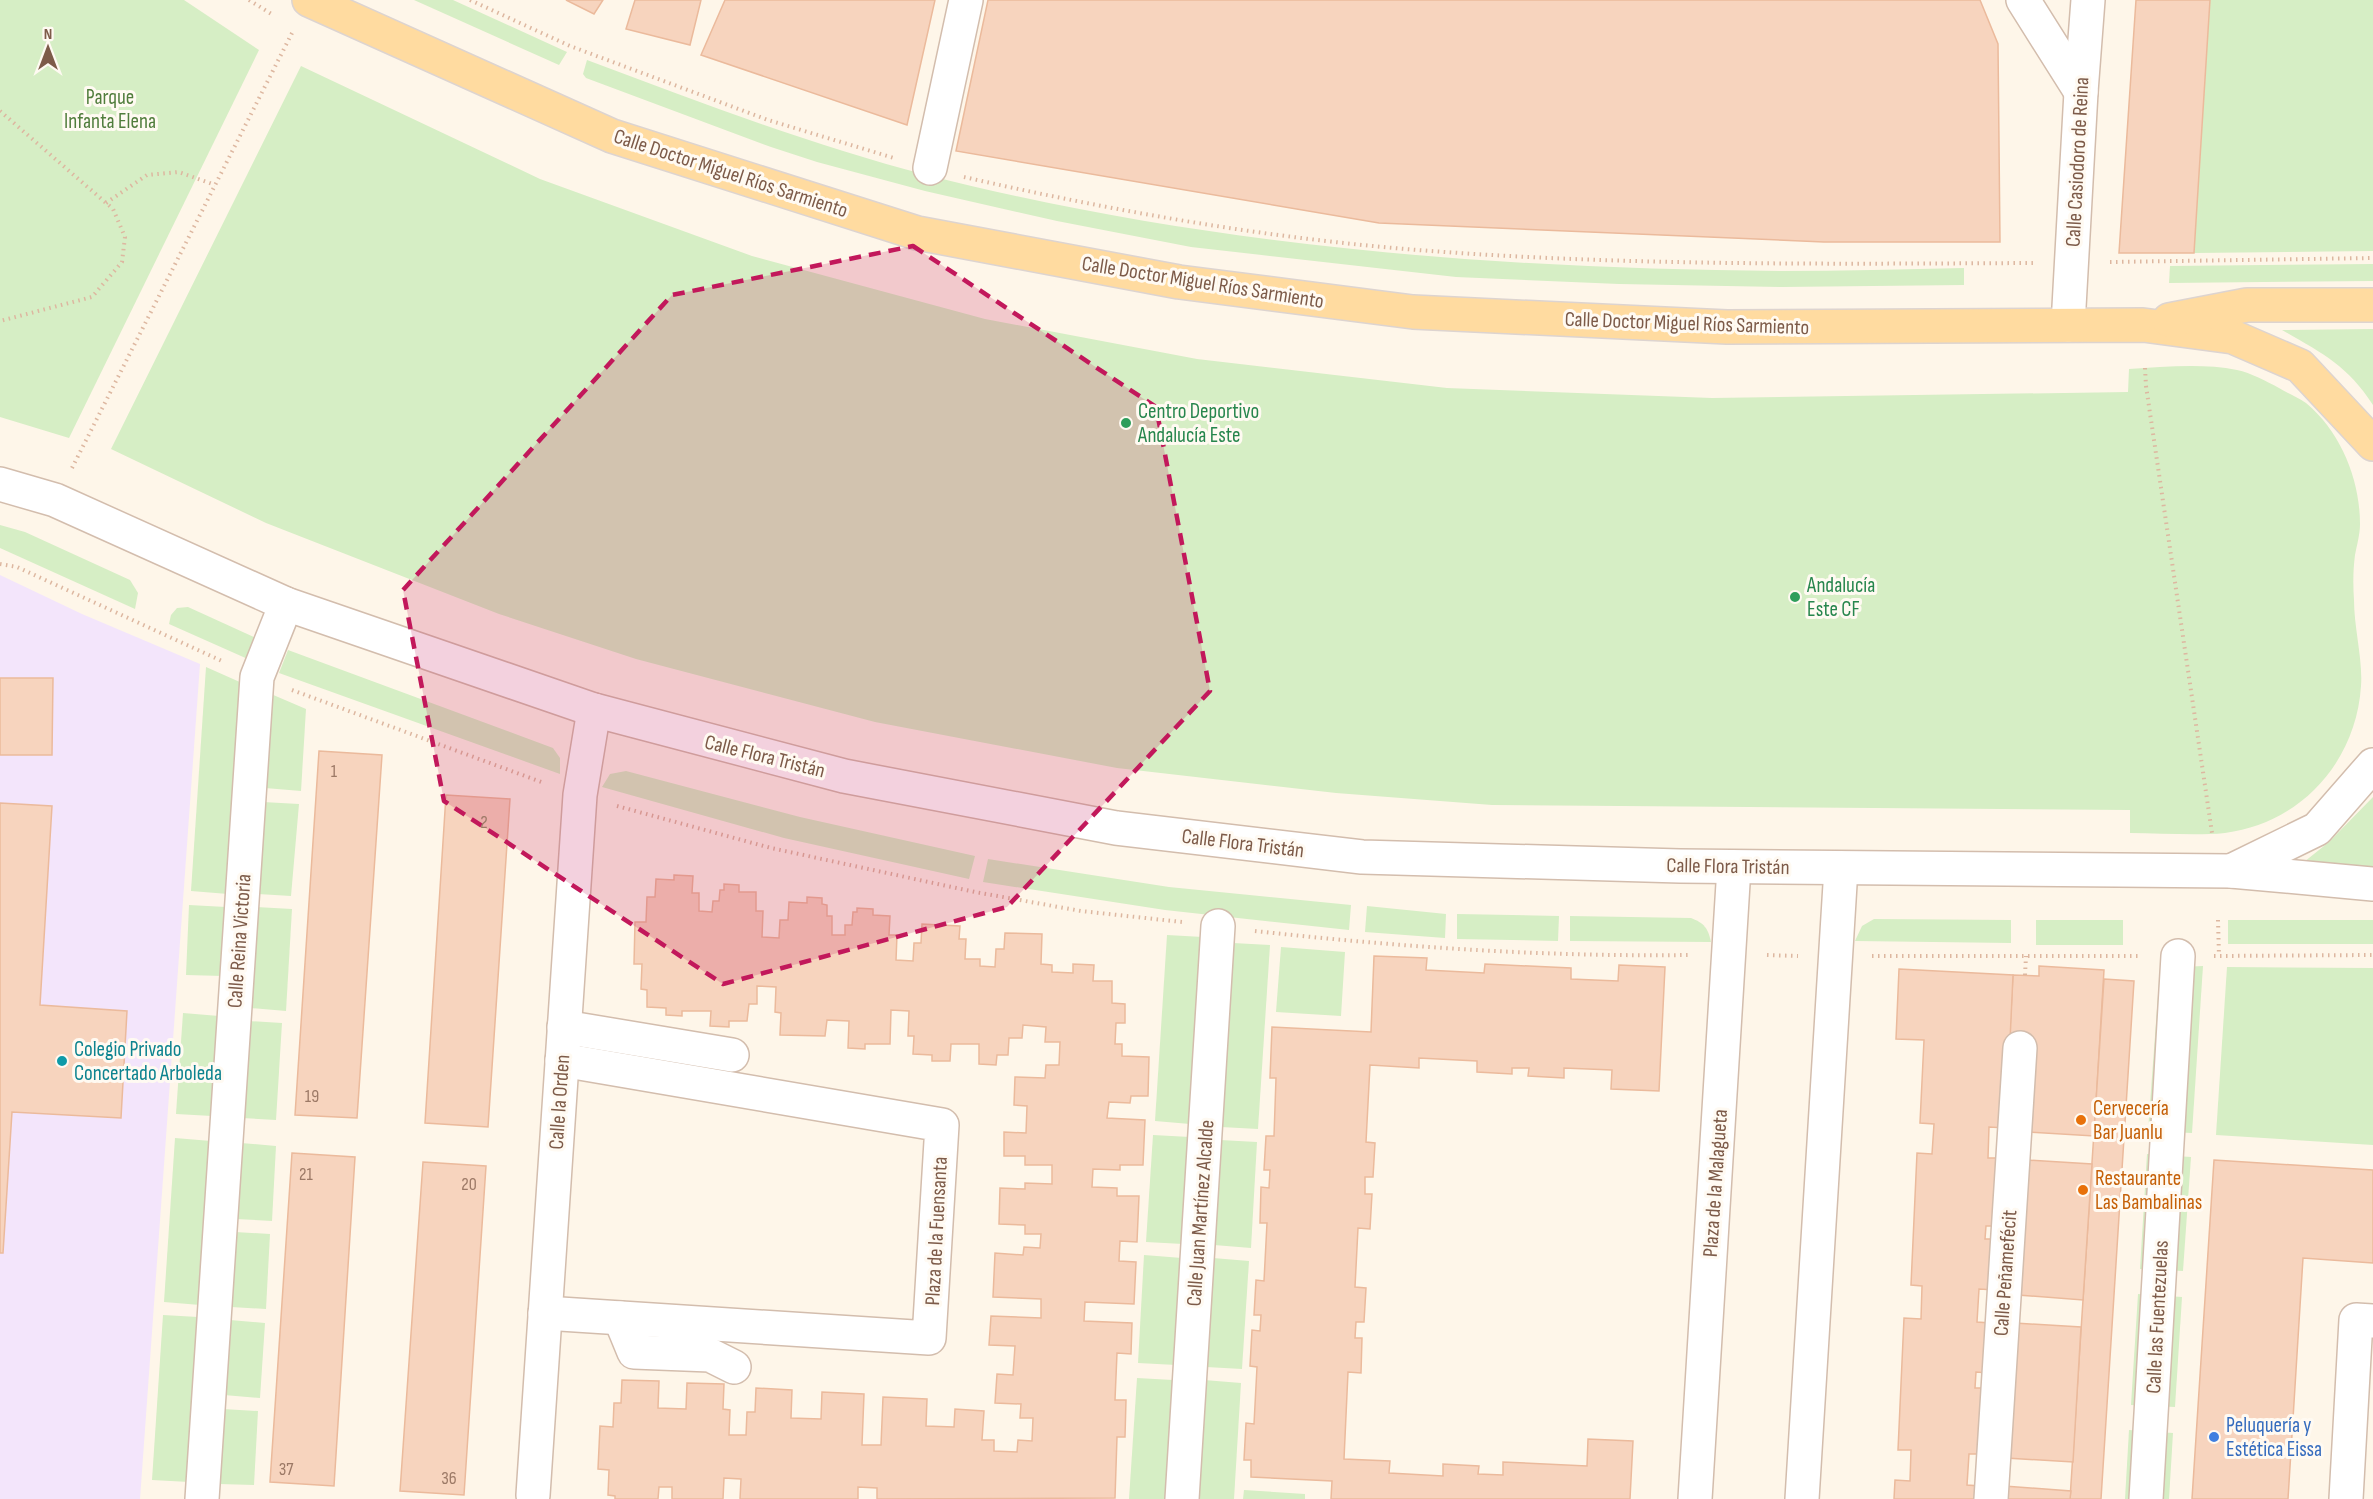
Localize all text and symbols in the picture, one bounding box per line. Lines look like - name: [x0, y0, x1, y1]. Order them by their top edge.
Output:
- north arrow: [18, 18, 78, 78]
- text: N: [44, 25, 52, 44]
- street label: Calle Casiodoro de Reina: [2061, 76, 2094, 248]
- park label: Parque Infanta Elena: [64, 85, 156, 134]
- street label: Calle Doctor Miguel Ríos Sarmiento: [611, 124, 851, 223]
- street label: Calle Doctor Miguel Ríos Sarmiento: [1080, 251, 1326, 314]
- street label: Calle Doctor Miguel Ríos Sarmiento: [1564, 307, 1810, 340]
- place label: Centro Deportivo Andalucía Este: [1137, 399, 1259, 448]
- marker: Centro Deportivo Andalucía Este: [1119, 416, 1133, 430]
- place label: Andalucía Este CF: [1806, 573, 1875, 622]
- marker: Andalucía Este CF: [1788, 590, 1802, 604]
- street label: Calle Flora Tristán: [702, 729, 828, 783]
- house number: 1: [331, 761, 338, 782]
- house number: 2: [480, 812, 488, 833]
- street label: Calle Flora Tristán: [1180, 824, 1306, 863]
- street label: Calle Flora Tristán: [1666, 853, 1790, 880]
- street label: Calle Reina Victoria: [222, 873, 257, 1009]
- place label: Colegio Privado Concertado Arboleda: [74, 1037, 222, 1086]
- marker: Colegio Privado Concertado Arboleda: [55, 1054, 69, 1068]
- street label: Calle la Orden: [544, 1054, 575, 1150]
- house number: 19: [305, 1086, 319, 1107]
- place label: Cervecería Bar Juanlu: [2093, 1096, 2169, 1145]
- street label: Plaza de la Malagueta: [1698, 1108, 1733, 1258]
- marker: Cervecería Bar Juanlu: [2074, 1113, 2088, 1127]
- street label: Calle Juan Martínez Alcalde: [1182, 1119, 1219, 1307]
- street label: Plaza de la Fuensanta: [920, 1156, 953, 1306]
- house number: 21: [299, 1164, 314, 1185]
- place label: Restaurante Las Bambalinas: [2095, 1166, 2202, 1215]
- house number: 20: [461, 1174, 477, 1195]
- marker: Restaurante Las Bambalinas: [2076, 1183, 2090, 1197]
- street label: Calle Peñamefécit: [1989, 1209, 2022, 1337]
- street label: Calle las Fuentezuelas: [2141, 1240, 2174, 1394]
- place label: Peluquería y Estética Eissa: [2226, 1413, 2322, 1462]
- marker: Peluquería y Estética Eissa: [2207, 1430, 2221, 1444]
- house number: 37: [279, 1459, 294, 1480]
- house number: 36: [441, 1468, 457, 1489]

